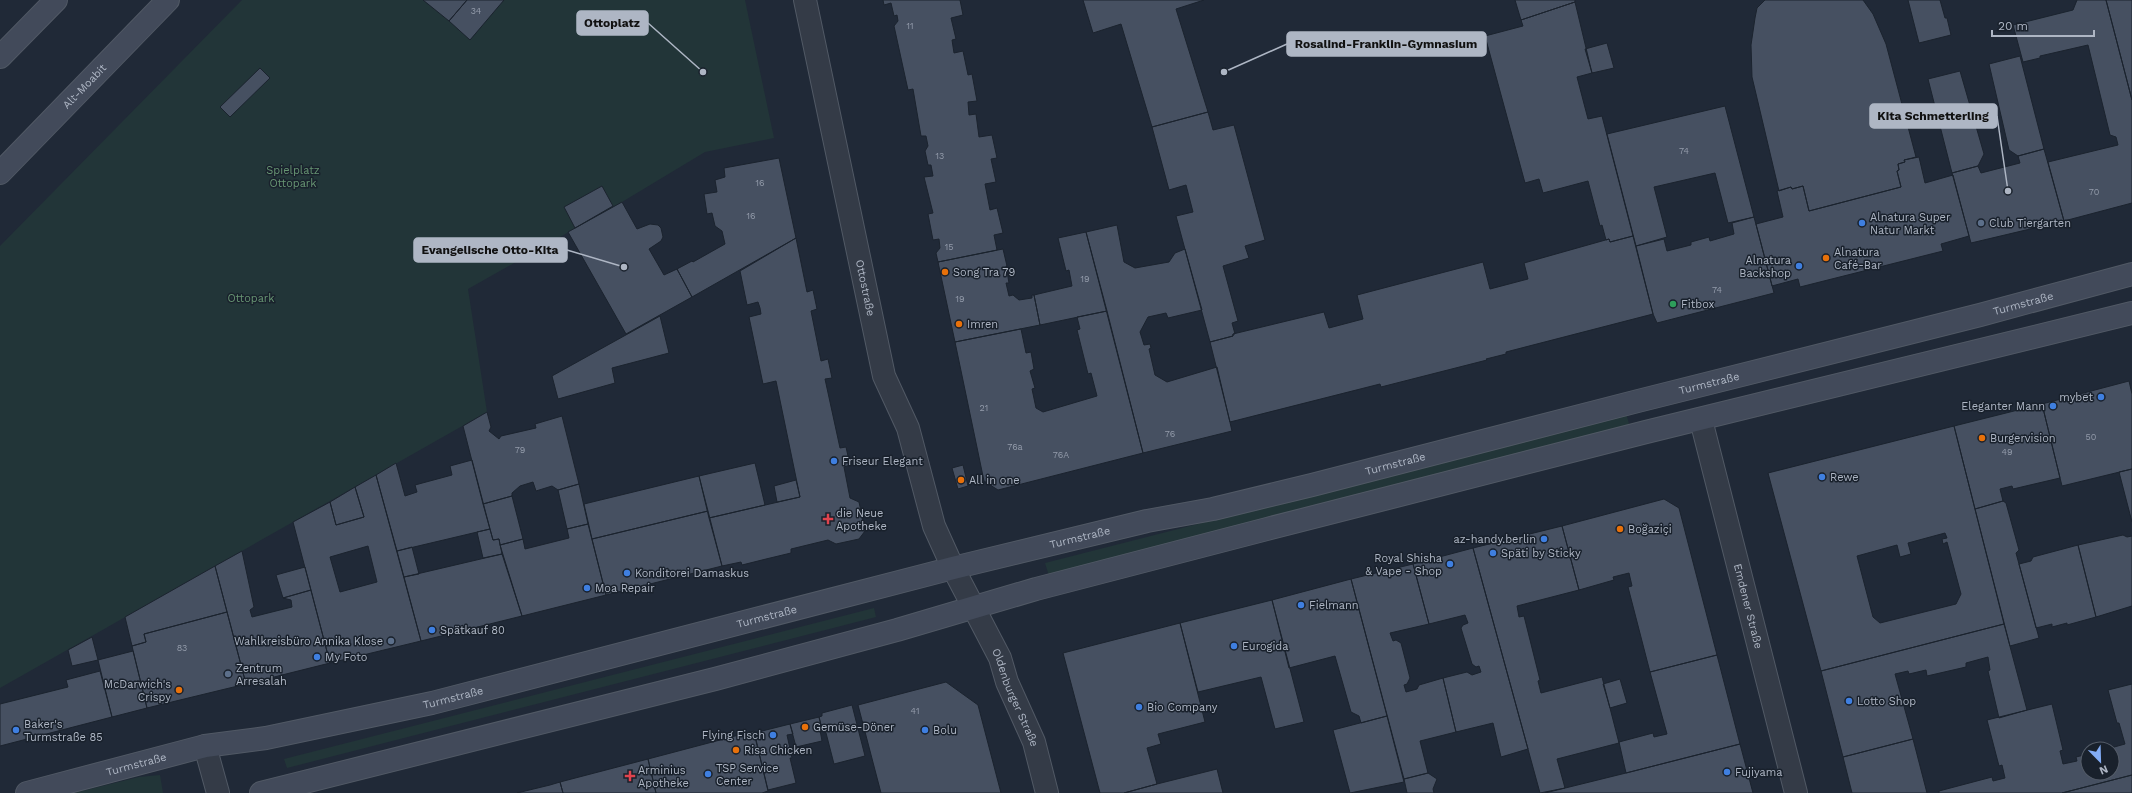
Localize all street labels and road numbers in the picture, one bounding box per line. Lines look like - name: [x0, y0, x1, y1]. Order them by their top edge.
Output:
- street label: Alt-Moabit: [60, 61, 109, 111]
- street label: Ottostraße: [853, 258, 878, 317]
- street label: Turmstraße: [1992, 289, 2055, 318]
- street label: Turmstraße: [1678, 369, 1741, 397]
- street label: Turmstraße: [1364, 450, 1427, 478]
- street label: Turmstraße: [1048, 524, 1111, 551]
- street label: Emdener Straße: [1731, 562, 1765, 650]
- street label: Turmstraße: [735, 602, 798, 630]
- street label: Oldenburger Straße: [990, 646, 1041, 748]
- street label: Turmstraße: [422, 683, 485, 711]
- street label: Turmstraße: [105, 750, 168, 778]

